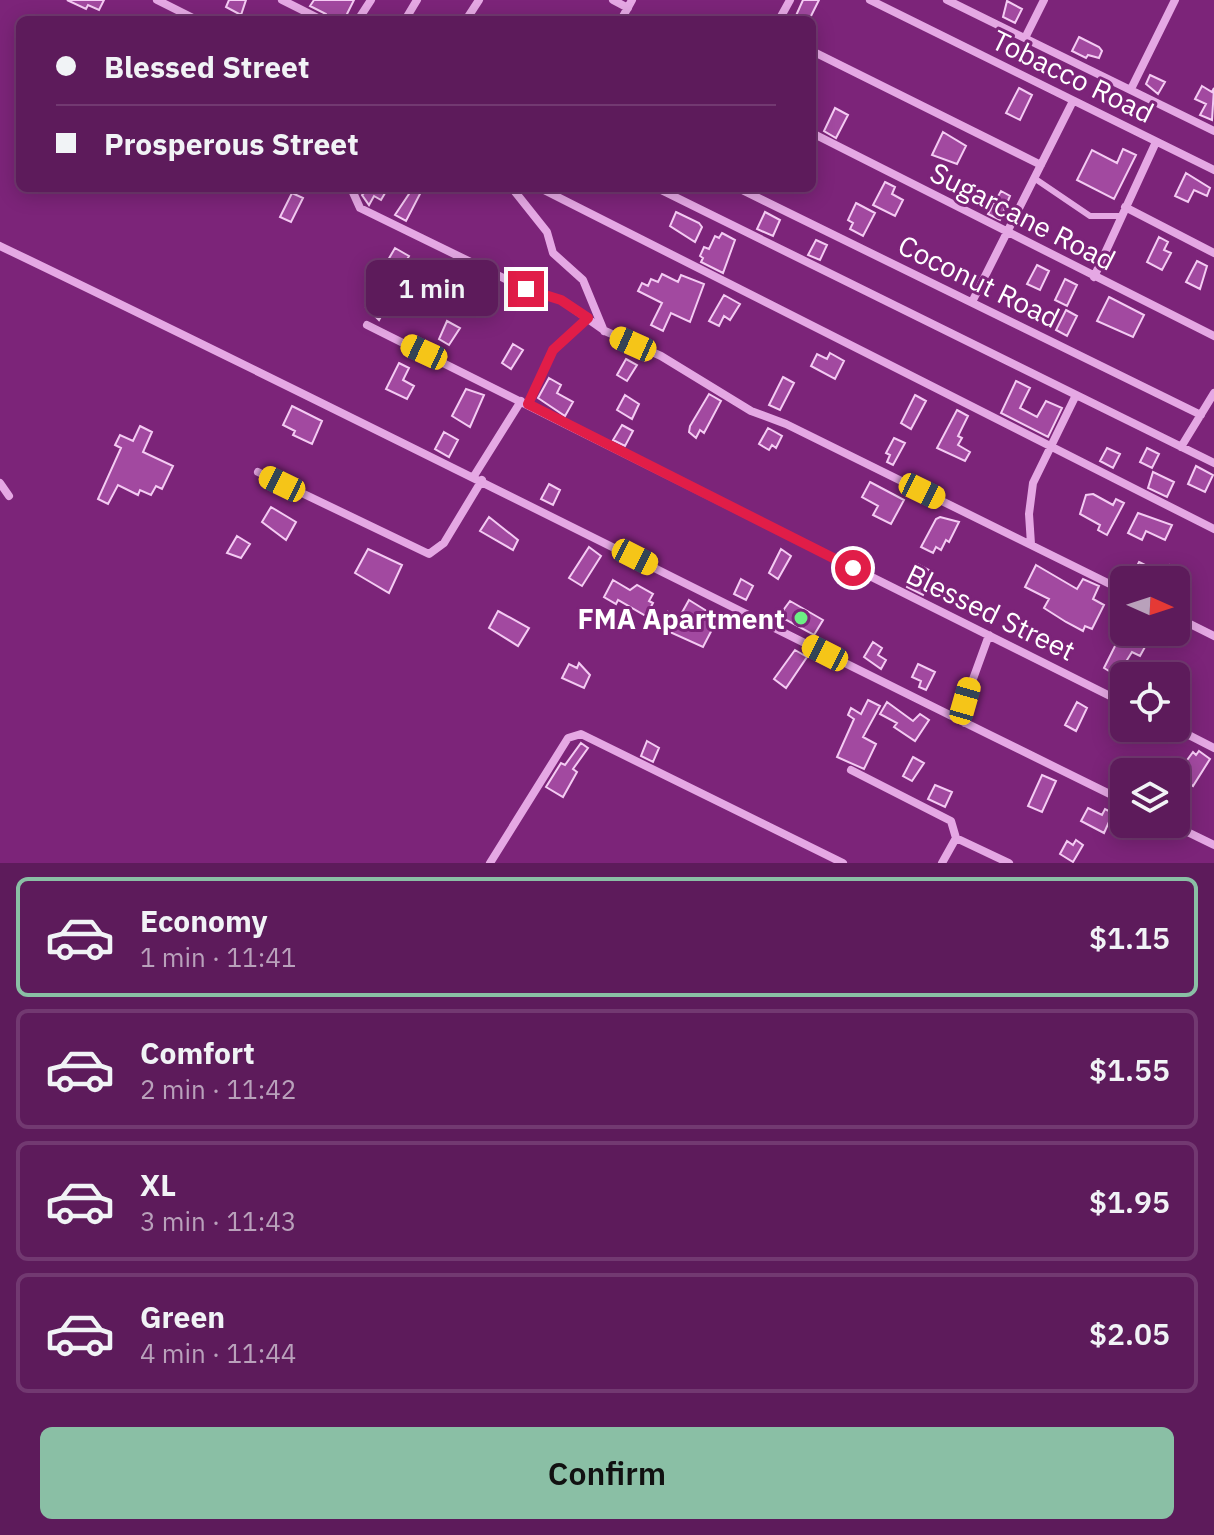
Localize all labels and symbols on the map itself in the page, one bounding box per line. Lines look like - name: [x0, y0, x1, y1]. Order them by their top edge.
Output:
- street label: Tobacco Road: [986, 21, 1160, 131]
- street label: Sugarcane Road: [924, 153, 1122, 279]
- street label: Coconut Road: [892, 226, 1066, 336]
- callout: 1 min: [366, 261, 498, 317]
- route end: [508, 271, 544, 307]
- car: [606, 323, 660, 365]
- car: [397, 331, 451, 373]
- car: [255, 463, 309, 505]
- car: [895, 470, 949, 512]
- car: [608, 535, 662, 579]
- route start: [835, 550, 871, 586]
- street label: Blessed Street: [900, 555, 1082, 669]
- north arrow: [1110, 566, 1190, 646]
- place label: FMA Apartment: [577, 600, 785, 637]
- marker: FMA Apartment: [792, 609, 810, 627]
- car: [798, 631, 852, 675]
- car: [947, 675, 983, 727]

